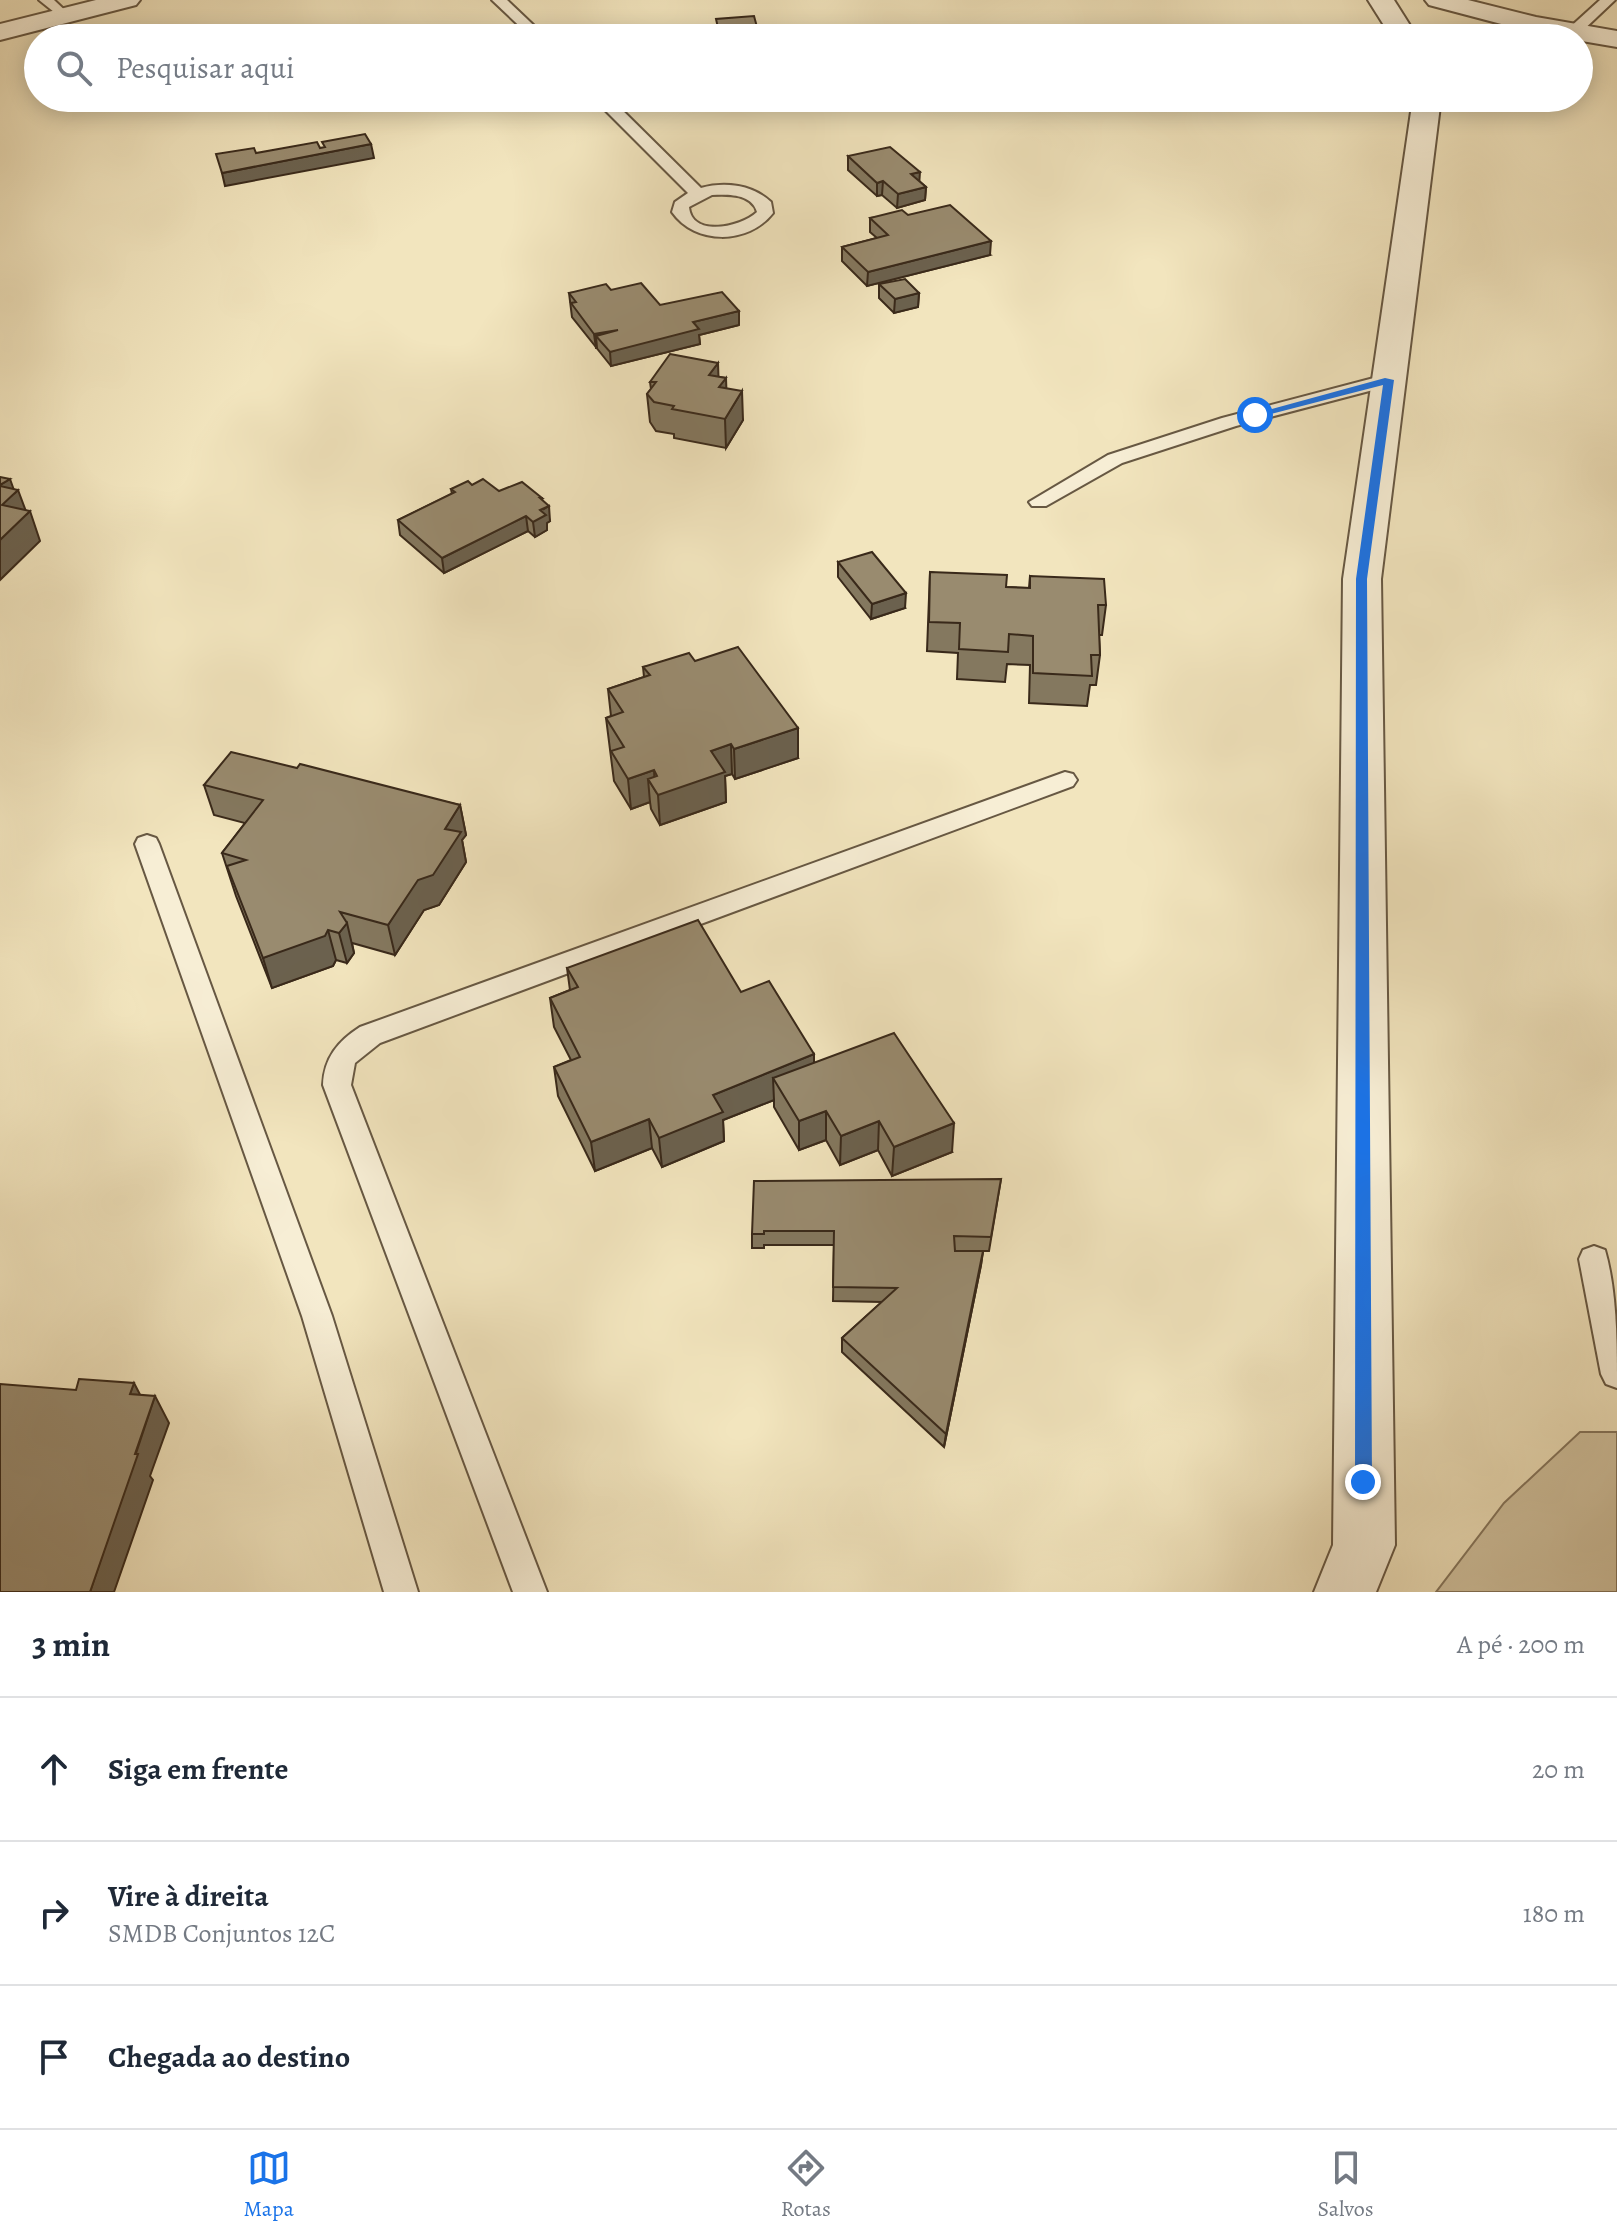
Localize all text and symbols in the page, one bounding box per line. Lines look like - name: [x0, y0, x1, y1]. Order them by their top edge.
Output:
- search box: [24, 24, 1593, 112]
- icon: search: [52, 46, 96, 90]
- text: Pesquisar aqui: [116, 48, 294, 88]
- route start: [1237, 397, 1273, 433]
- route end: [1345, 1464, 1381, 1500]
- text: 3 min: [32, 1621, 110, 1668]
- text: A pé · 200 m: [1457, 1627, 1585, 1662]
- icon: ahead: [32, 1747, 76, 1791]
- text: Siga em frente: [108, 1749, 288, 1789]
- text: 20 m: [1532, 1752, 1585, 1787]
- text: Vire à direita: [108, 1876, 269, 1916]
- icon: right: [32, 1891, 76, 1935]
- text: 180 m: [1523, 1896, 1585, 1931]
- text: SMDB Conjuntos 12C: [108, 1916, 335, 1951]
- icon: arrive: [32, 2035, 76, 2079]
- text: Chegada ao destino: [108, 2037, 350, 2077]
- tab: Mapa: [243, 2146, 294, 2224]
- tab: Rotas: [781, 2146, 831, 2224]
- tab: Salvos: [1318, 2146, 1374, 2224]

